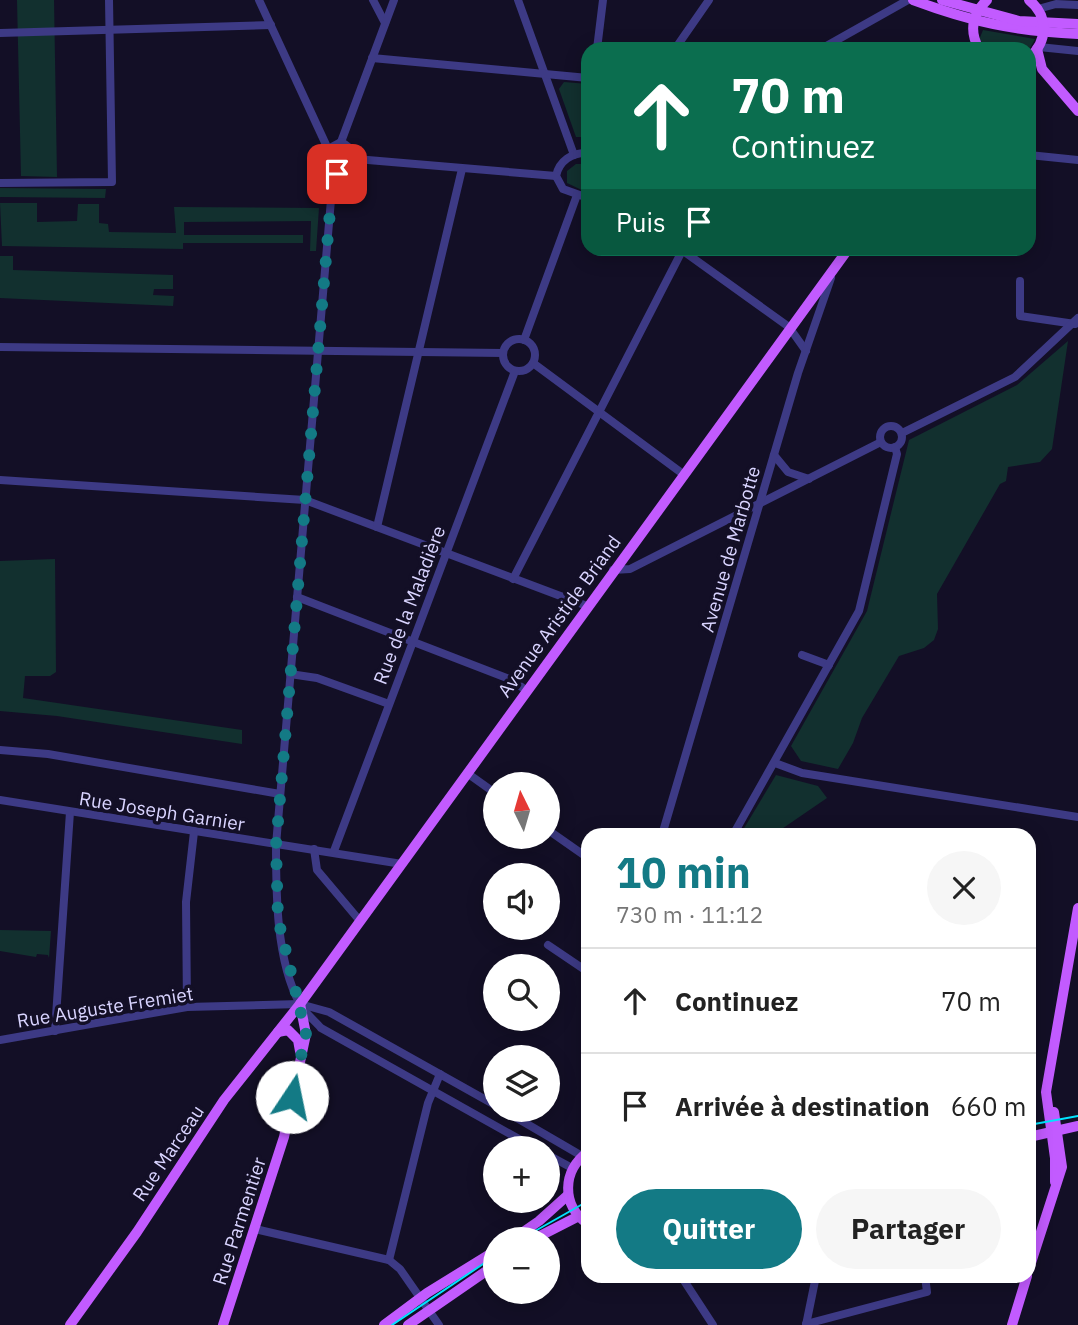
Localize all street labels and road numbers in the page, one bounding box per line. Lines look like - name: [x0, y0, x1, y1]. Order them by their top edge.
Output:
- street label: Avenue de Marbotte: [695, 463, 765, 635]
- street label: Rue de la Maladière: [368, 522, 450, 688]
- street label: Avenue Aristide Briand: [492, 530, 626, 702]
- street label: Rue Joseph Garnier: [77, 786, 247, 836]
- street label: Rue Auguste Fremiet: [15, 981, 195, 1033]
- street label: Rue Marceau: [127, 1100, 209, 1206]
- street label: Rue Parmentier: [207, 1154, 271, 1288]

